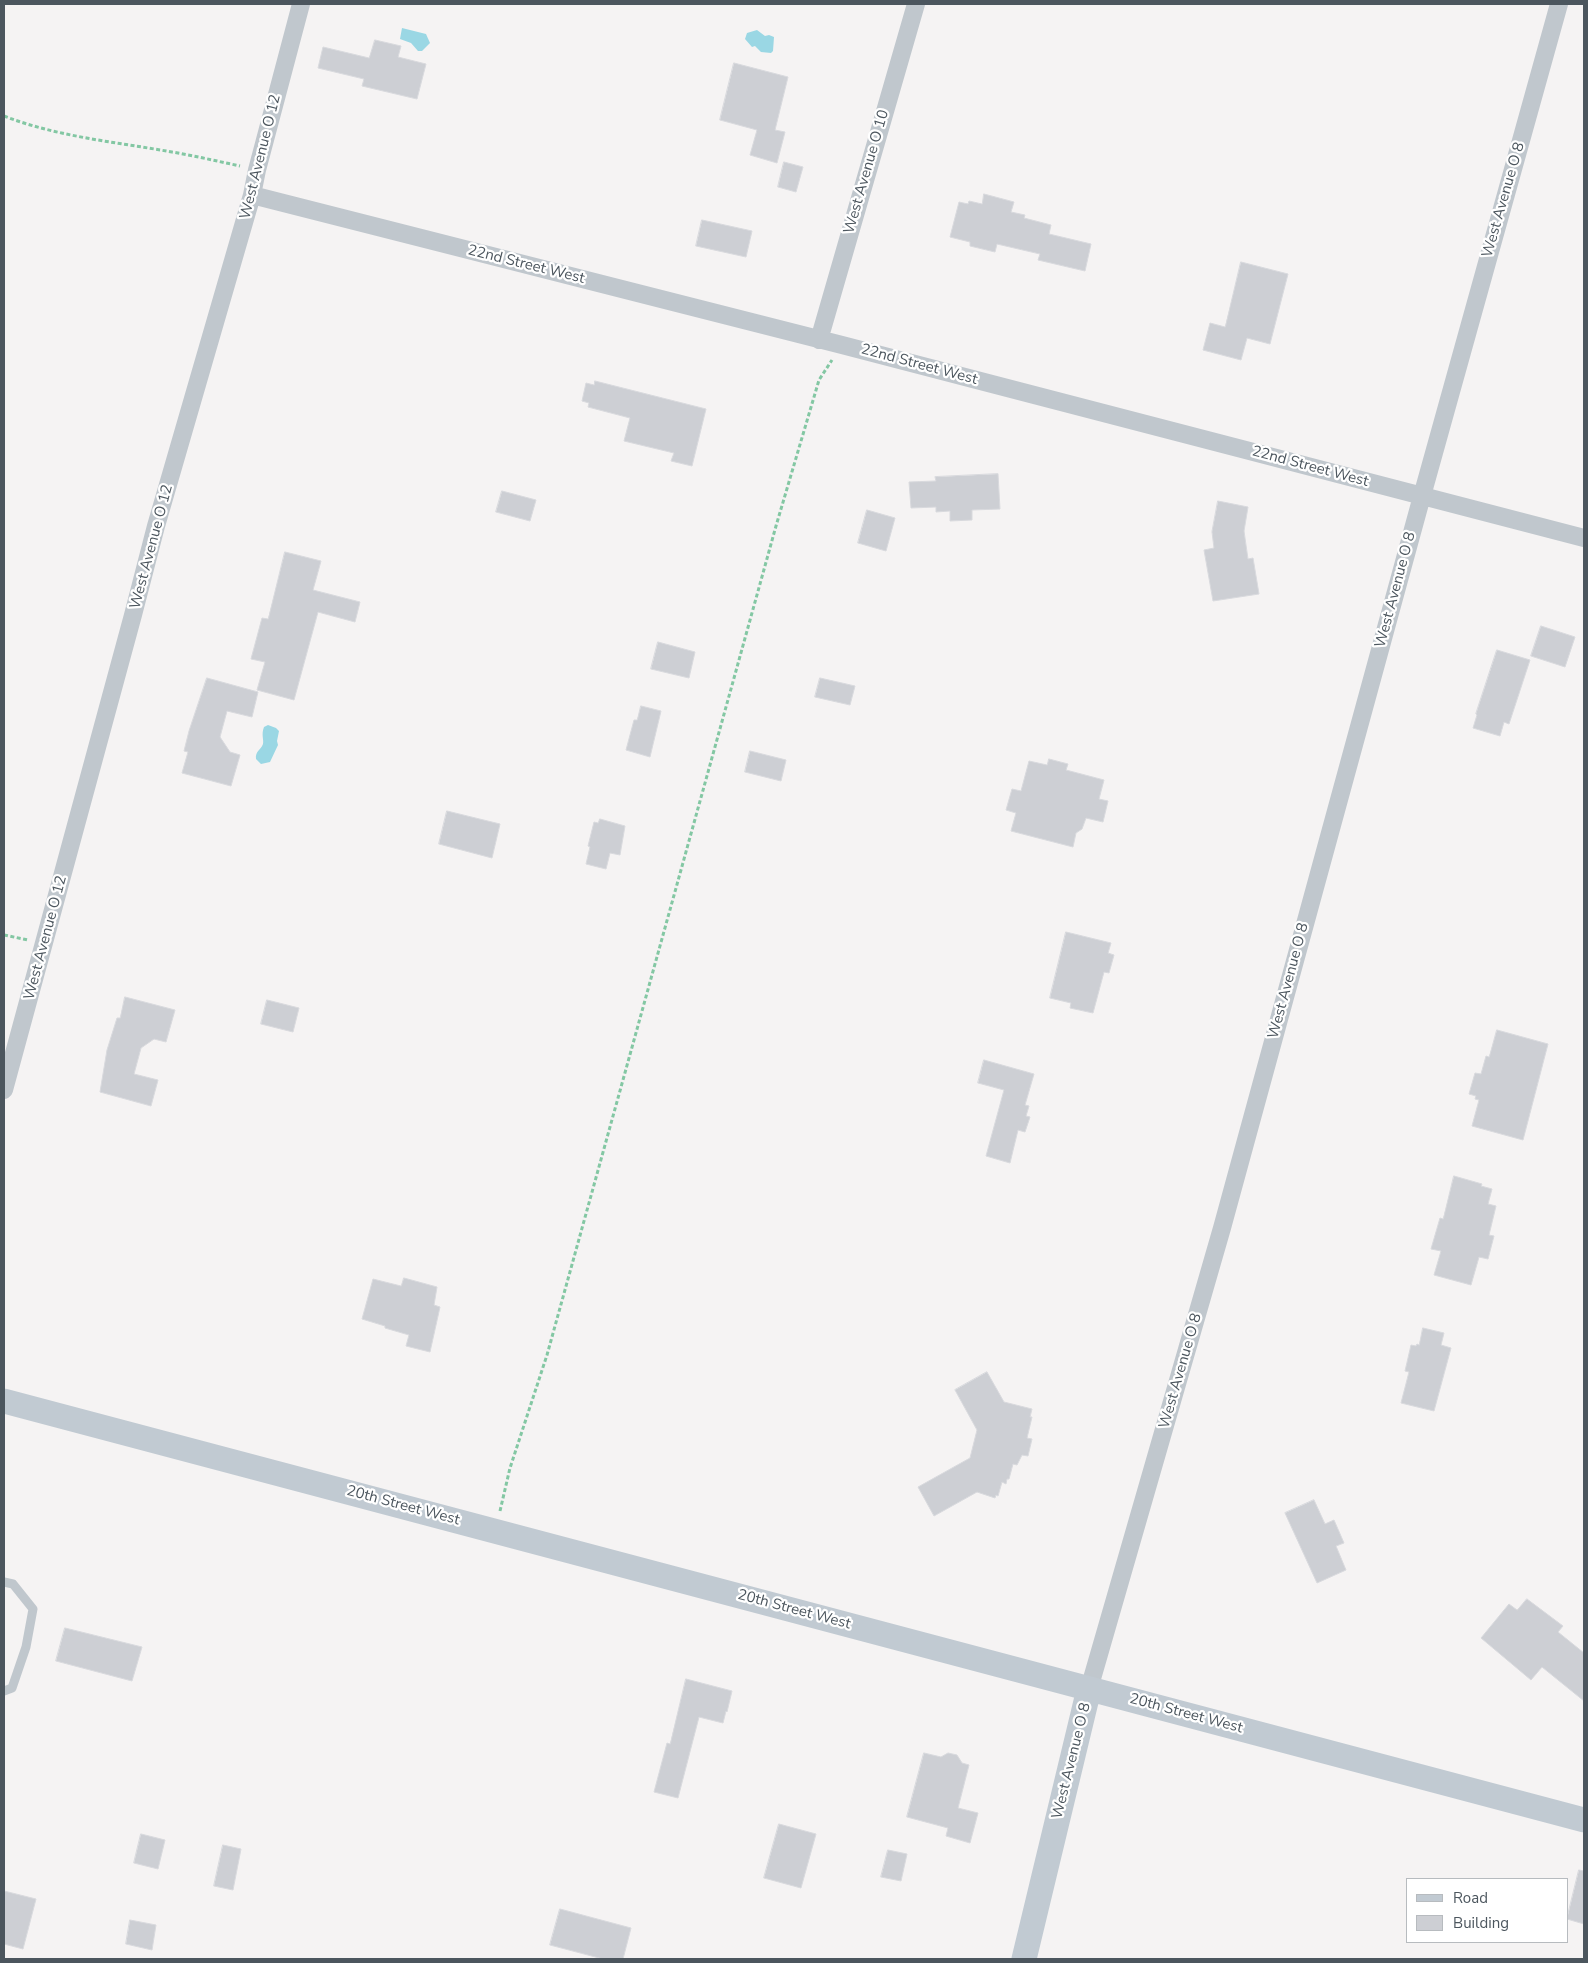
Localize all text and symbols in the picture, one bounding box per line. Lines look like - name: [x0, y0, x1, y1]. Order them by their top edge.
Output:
- street label: West Avenue O 12: [237, 93, 285, 221]
- street label: West Avenue O 10: [841, 108, 893, 236]
- street label: West Avenue O 8: [1479, 140, 1529, 260]
- street label: 22nd Street West: [466, 242, 586, 288]
- street label: 22nd Street West: [859, 341, 979, 389]
- street label: 22nd Street West: [1250, 443, 1370, 491]
- street label: West Avenue O 12: [127, 483, 177, 611]
- street label: West Avenue O 8: [1372, 530, 1420, 650]
- street label: West Avenue O 12: [21, 874, 71, 1002]
- street label: West Avenue O 8: [1265, 921, 1313, 1041]
- street label: West Avenue O 8: [1156, 1311, 1206, 1431]
- street label: 20th Street West: [344, 1482, 462, 1530]
- street label: 20th Street West: [735, 1586, 853, 1634]
- street label: 20th Street West: [1127, 1690, 1245, 1738]
- street label: West Avenue O 8: [1049, 1701, 1095, 1821]
- legend: [1406, 1878, 1568, 1943]
- text: Road: [1453, 1888, 1488, 1908]
- text: Building: [1453, 1913, 1509, 1933]

